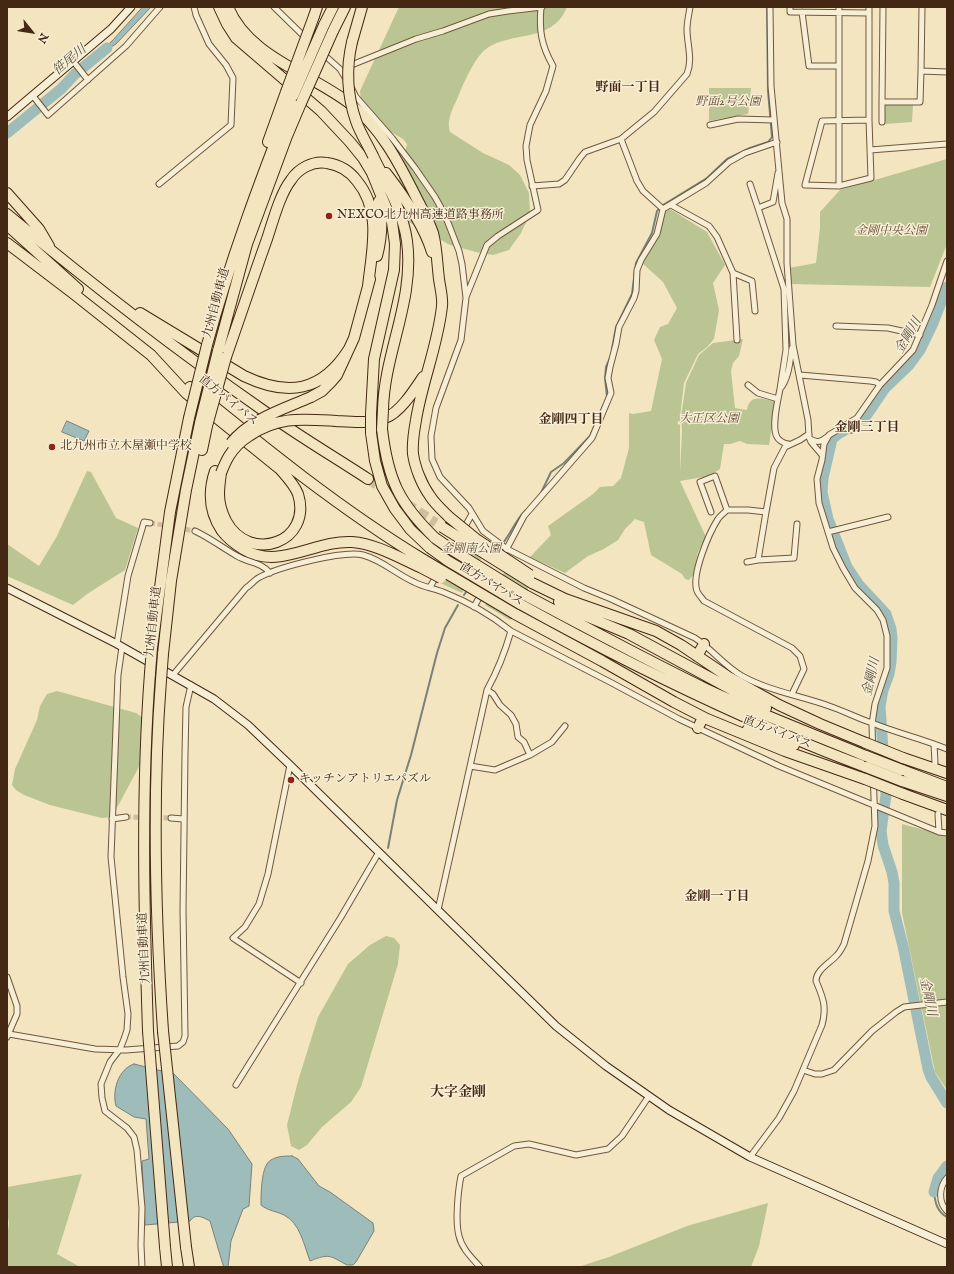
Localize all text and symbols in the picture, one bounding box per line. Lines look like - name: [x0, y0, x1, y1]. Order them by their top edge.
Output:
- north arrow: [12, 12, 52, 52]
- text: N: [34, 30, 51, 46]
- water label: 笹尾川: [50, 42, 90, 80]
- district label: 野面一丁目: [596, 80, 660, 96]
- park label: 野面2号公園: [695, 96, 761, 110]
- place label: NEXCO北九州高速道路事務所: [337, 209, 504, 223]
- marker: NEXCO北九州高速道路事務所: [324, 211, 334, 221]
- park label: 金剛中央公園: [855, 225, 927, 239]
- street label: 九州自動車道: [201, 266, 233, 340]
- water label: 金剛川: [892, 315, 926, 357]
- street label: 直方バイパス: [195, 373, 261, 429]
- district label: 金剛四丁目: [539, 412, 603, 428]
- park label: 大正区公園: [679, 413, 739, 427]
- district label: 金剛三丁目: [835, 420, 899, 436]
- place label: 北九州市立木屋瀬中学校: [60, 440, 192, 454]
- marker: 北九州市立木屋瀬中学校: [47, 442, 57, 452]
- park label: 金剛南公園: [441, 543, 501, 557]
- street label: 直方バイパス: [456, 560, 526, 610]
- street label: 九州自動車道: [143, 585, 165, 659]
- water label: 金剛川: [860, 656, 884, 698]
- street label: 直方バイパス: [741, 713, 813, 753]
- place label: キッチンアトリエパズル: [299, 773, 431, 787]
- marker: キッチンアトリエパズル: [286, 775, 296, 785]
- district label: 金剛一丁目: [685, 889, 749, 905]
- street label: 九州自動車道: [136, 912, 154, 984]
- water label: 金剛川: [915, 976, 939, 1018]
- district label: 大字金剛: [430, 1085, 486, 1101]

